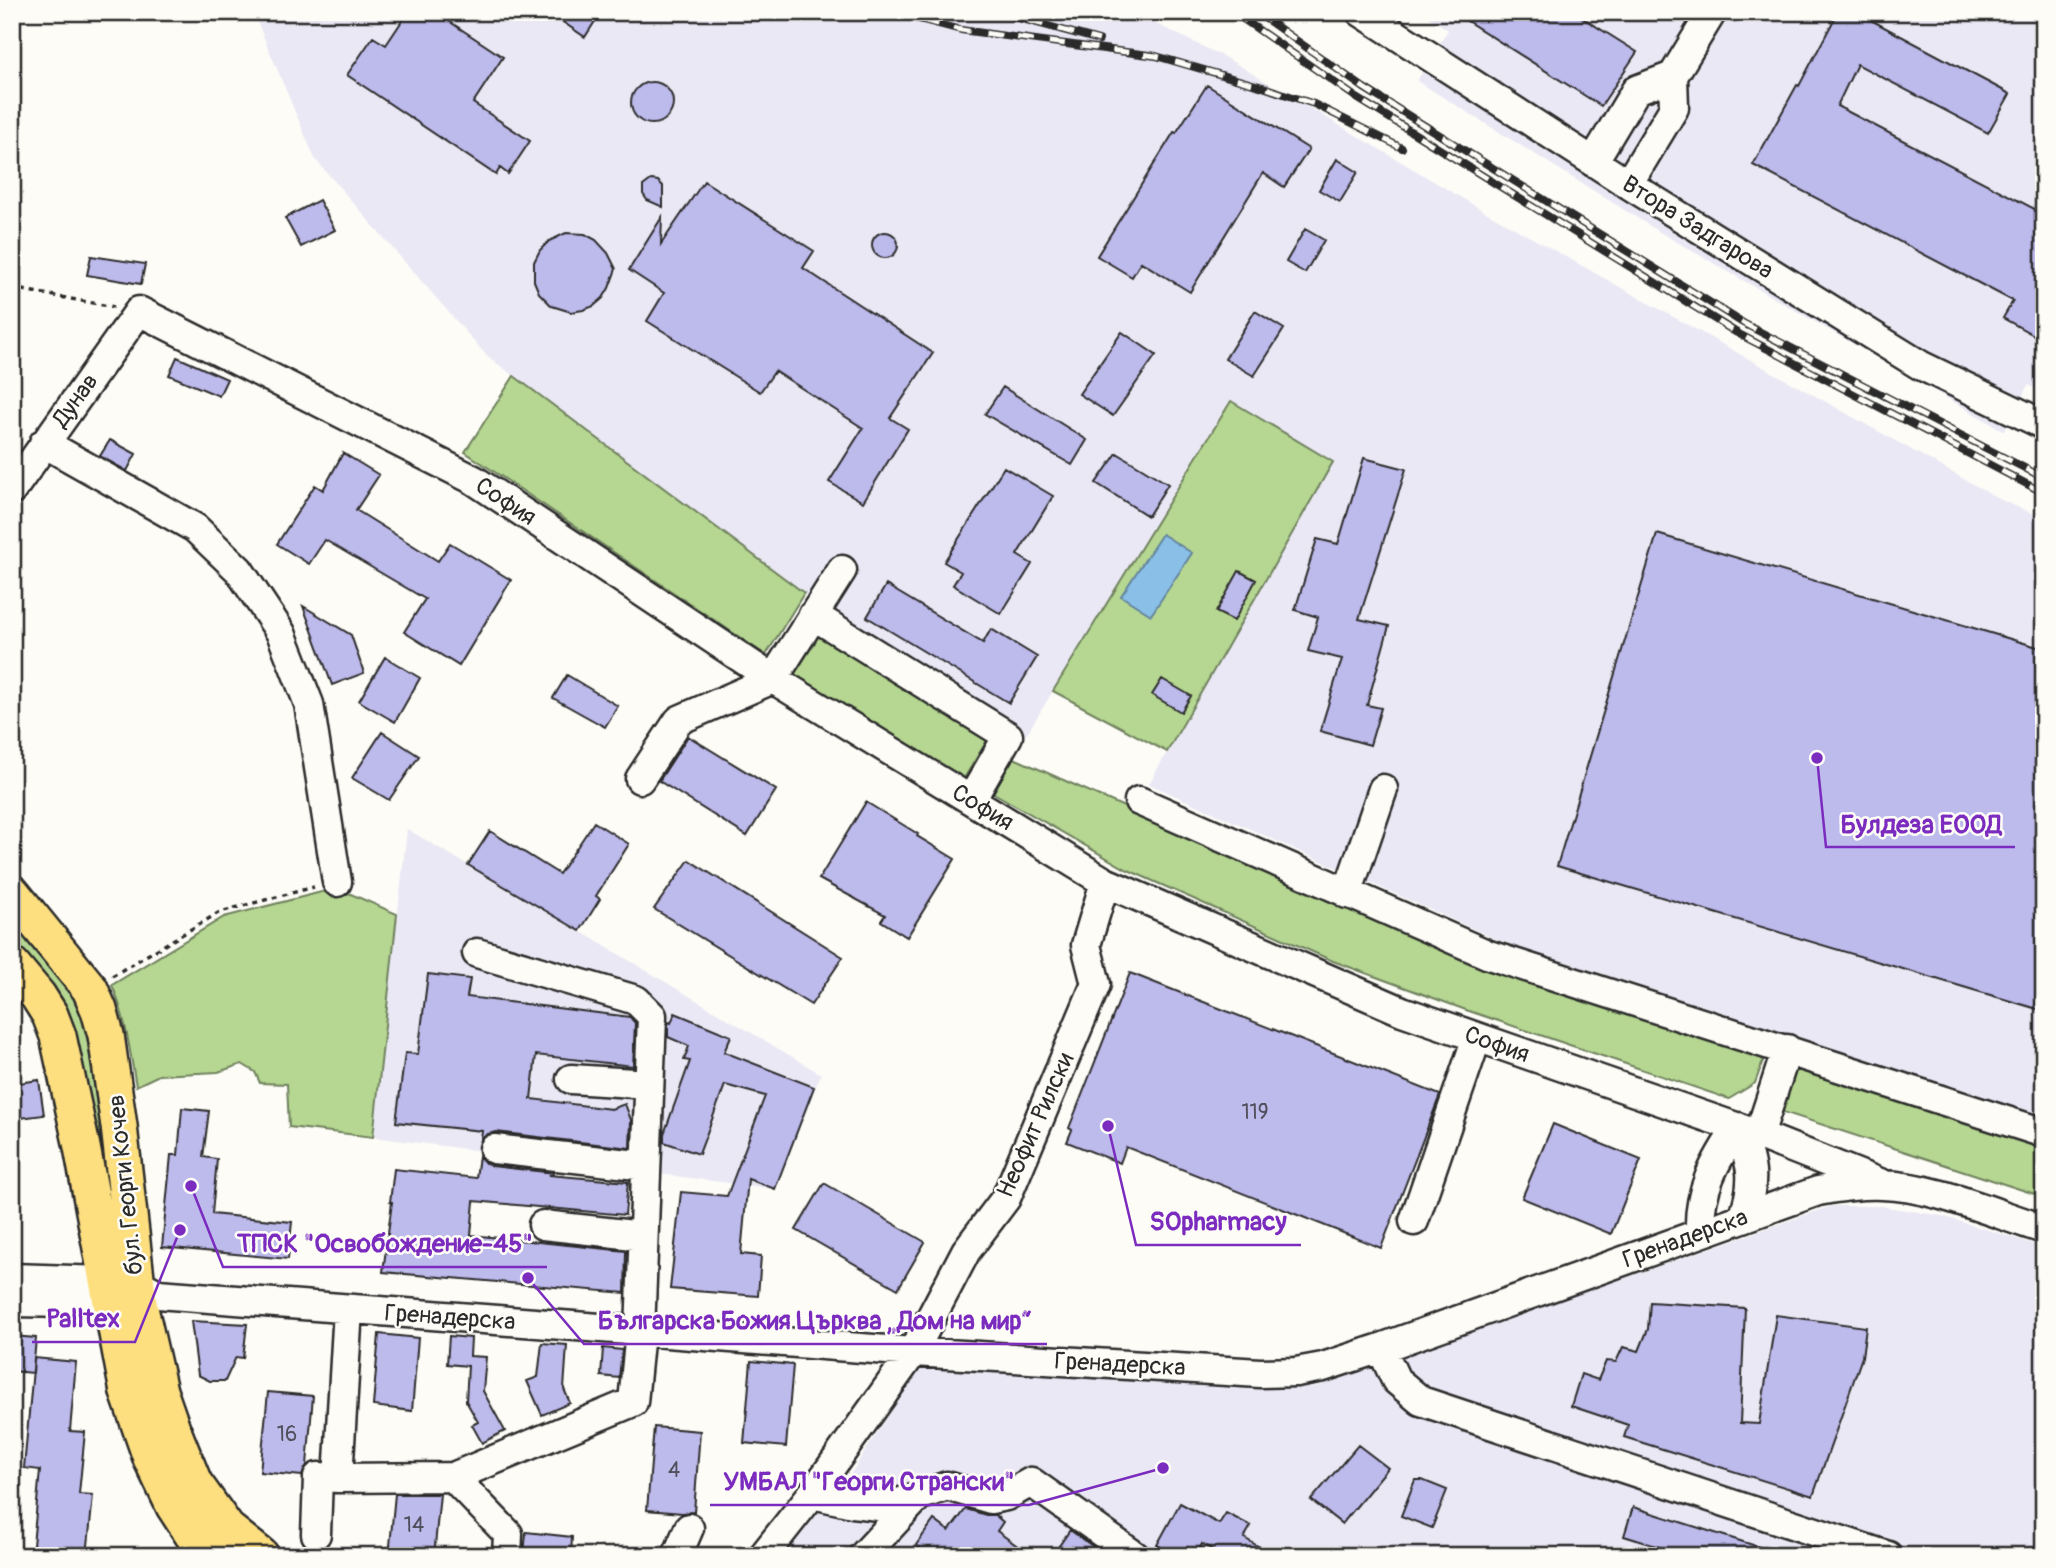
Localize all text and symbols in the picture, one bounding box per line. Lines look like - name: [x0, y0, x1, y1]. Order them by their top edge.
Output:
- street label: Втора Задгарова: [1617, 169, 1779, 285]
- street label: Дунав: [46, 368, 105, 434]
- street label: София: [470, 471, 542, 532]
- street label: София: [947, 778, 1019, 837]
- callout: Булдеза ЕООД: [1826, 800, 2015, 847]
- text: Булдеза ЕООД: [1840, 809, 2003, 841]
- street label: София: [1461, 1020, 1533, 1069]
- street label: Неофит Рилски: [991, 1048, 1080, 1202]
- street label: бул. Георги Кочев: [102, 1093, 149, 1277]
- house number: 119: [1241, 1099, 1269, 1126]
- callout: SOpharmacy: [1136, 1198, 1301, 1245]
- street label: Гренадерска: [1619, 1202, 1752, 1275]
- text: SOpharmacy: [1150, 1206, 1287, 1238]
- callout: ТПСК "Освобождение-45": [223, 1220, 547, 1267]
- text: ТПСК "Освобождение-45": [236, 1228, 533, 1260]
- callout: Palltex: [32, 1295, 135, 1342]
- callout: Българска Божия Църква „Дом на мир“: [584, 1297, 1047, 1344]
- street label: Гренадерска: [384, 1298, 516, 1337]
- text: Palltex: [46, 1303, 120, 1335]
- text: Българска Божия Църква „Дом на мир“: [598, 1305, 1032, 1337]
- street label: Гренадерска: [1054, 1347, 1186, 1382]
- house number: 16: [277, 1421, 297, 1448]
- house number: 4: [668, 1457, 680, 1484]
- callout: УМБАЛ "Георги Странски": [710, 1458, 1029, 1505]
- text: УМБАЛ "Георги Странски": [723, 1466, 1015, 1498]
- house number: 14: [404, 1512, 424, 1539]

